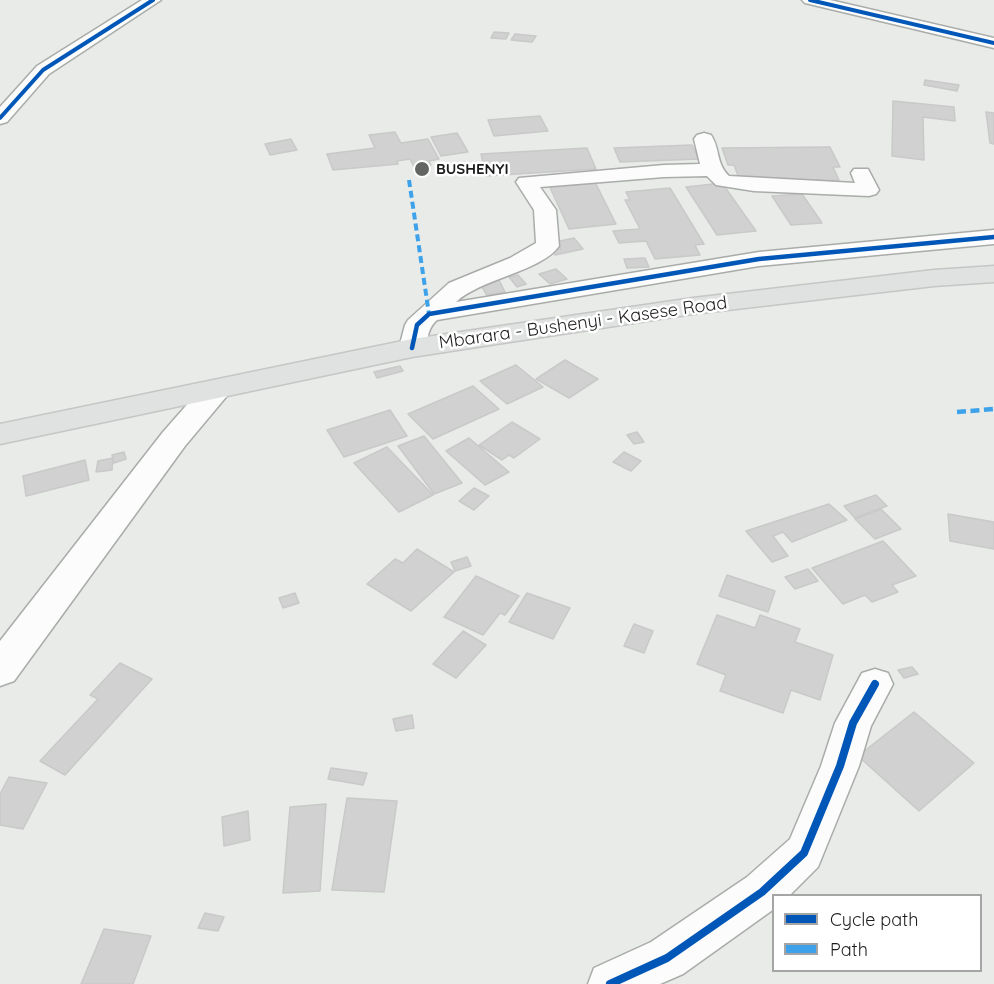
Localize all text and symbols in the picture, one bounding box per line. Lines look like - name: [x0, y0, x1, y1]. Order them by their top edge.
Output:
- marker: BUSHENYI: [413, 160, 431, 178]
- place label: BUSHENYI: [436, 160, 509, 178]
- street label: Mbarara - Bushenyi - Kasese Road: [438, 292, 728, 354]
- legend: [772, 894, 982, 972]
- text: Cycle path: [830, 908, 918, 931]
- text: Path: [830, 938, 868, 961]

